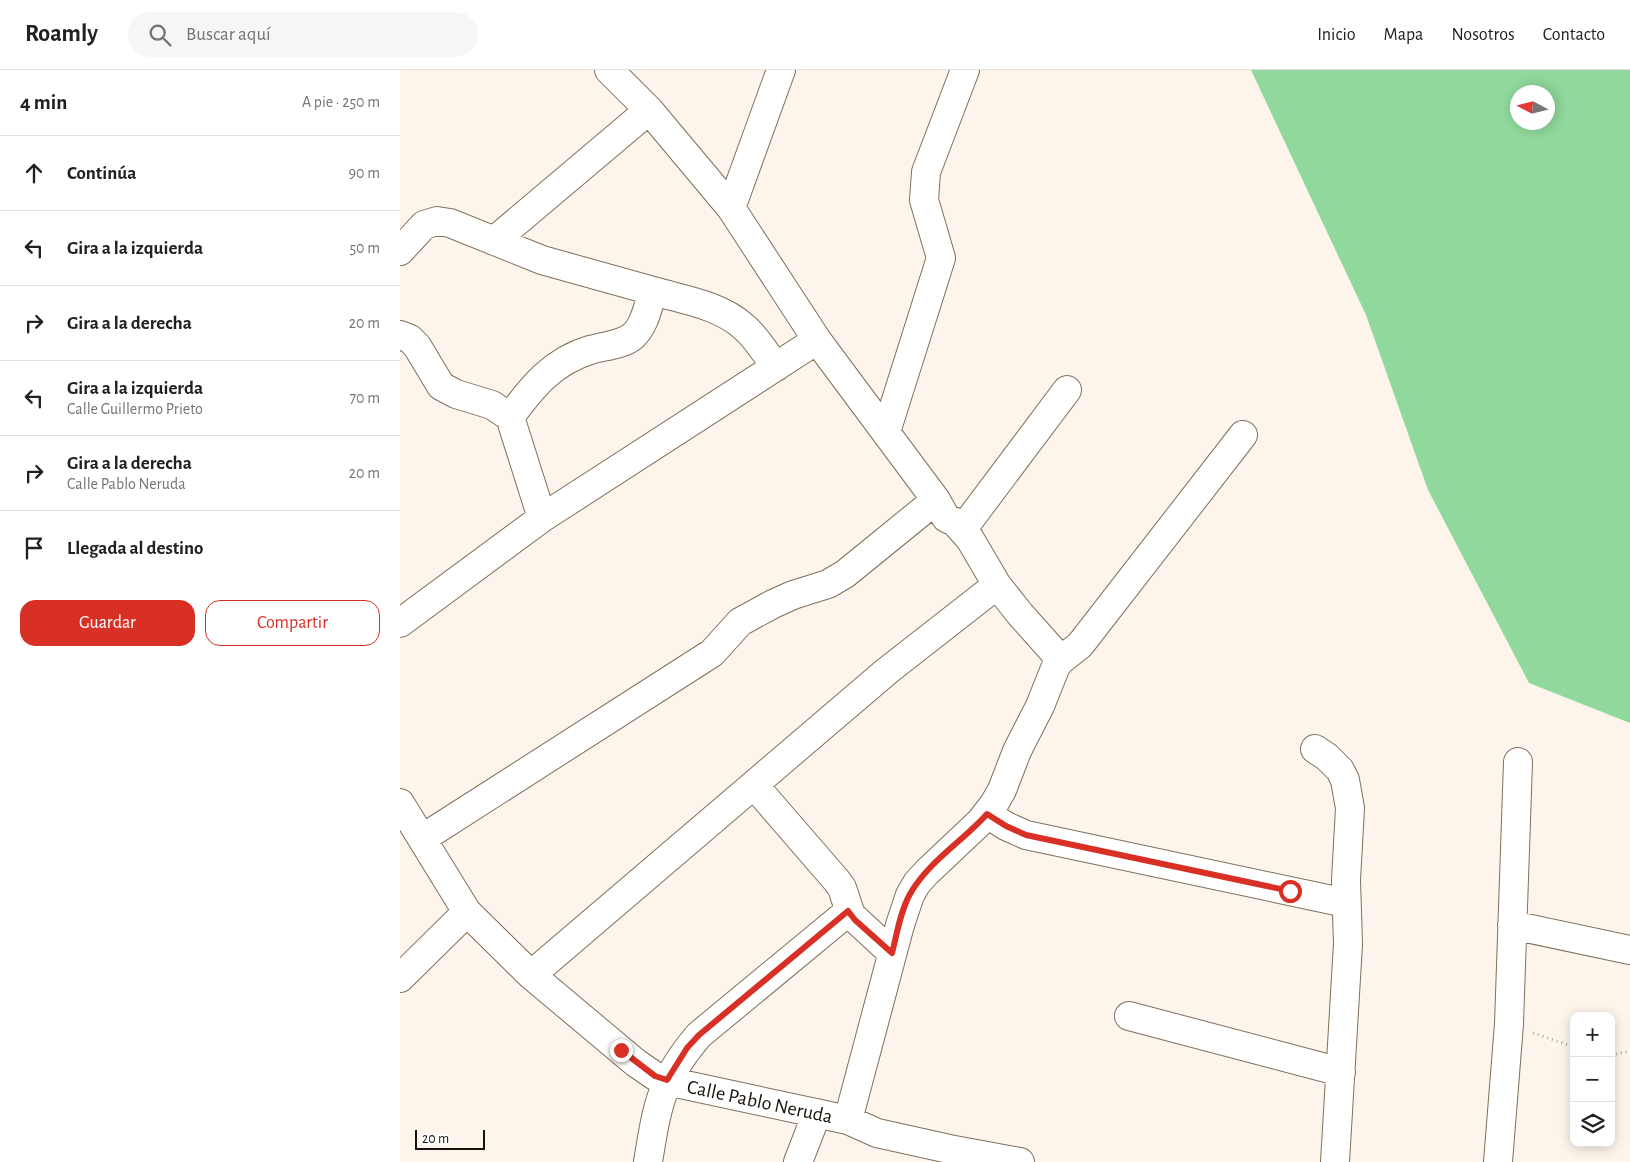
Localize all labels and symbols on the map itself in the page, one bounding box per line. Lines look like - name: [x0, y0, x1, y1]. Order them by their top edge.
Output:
- north arrow: [1510, 85, 1555, 130]
- route start: [1279, 880, 1302, 903]
- route end: [610, 1039, 633, 1062]
- street label: Calle Pablo Neruda: [685, 1077, 834, 1127]
- scale bar: [415, 1127, 485, 1150]

